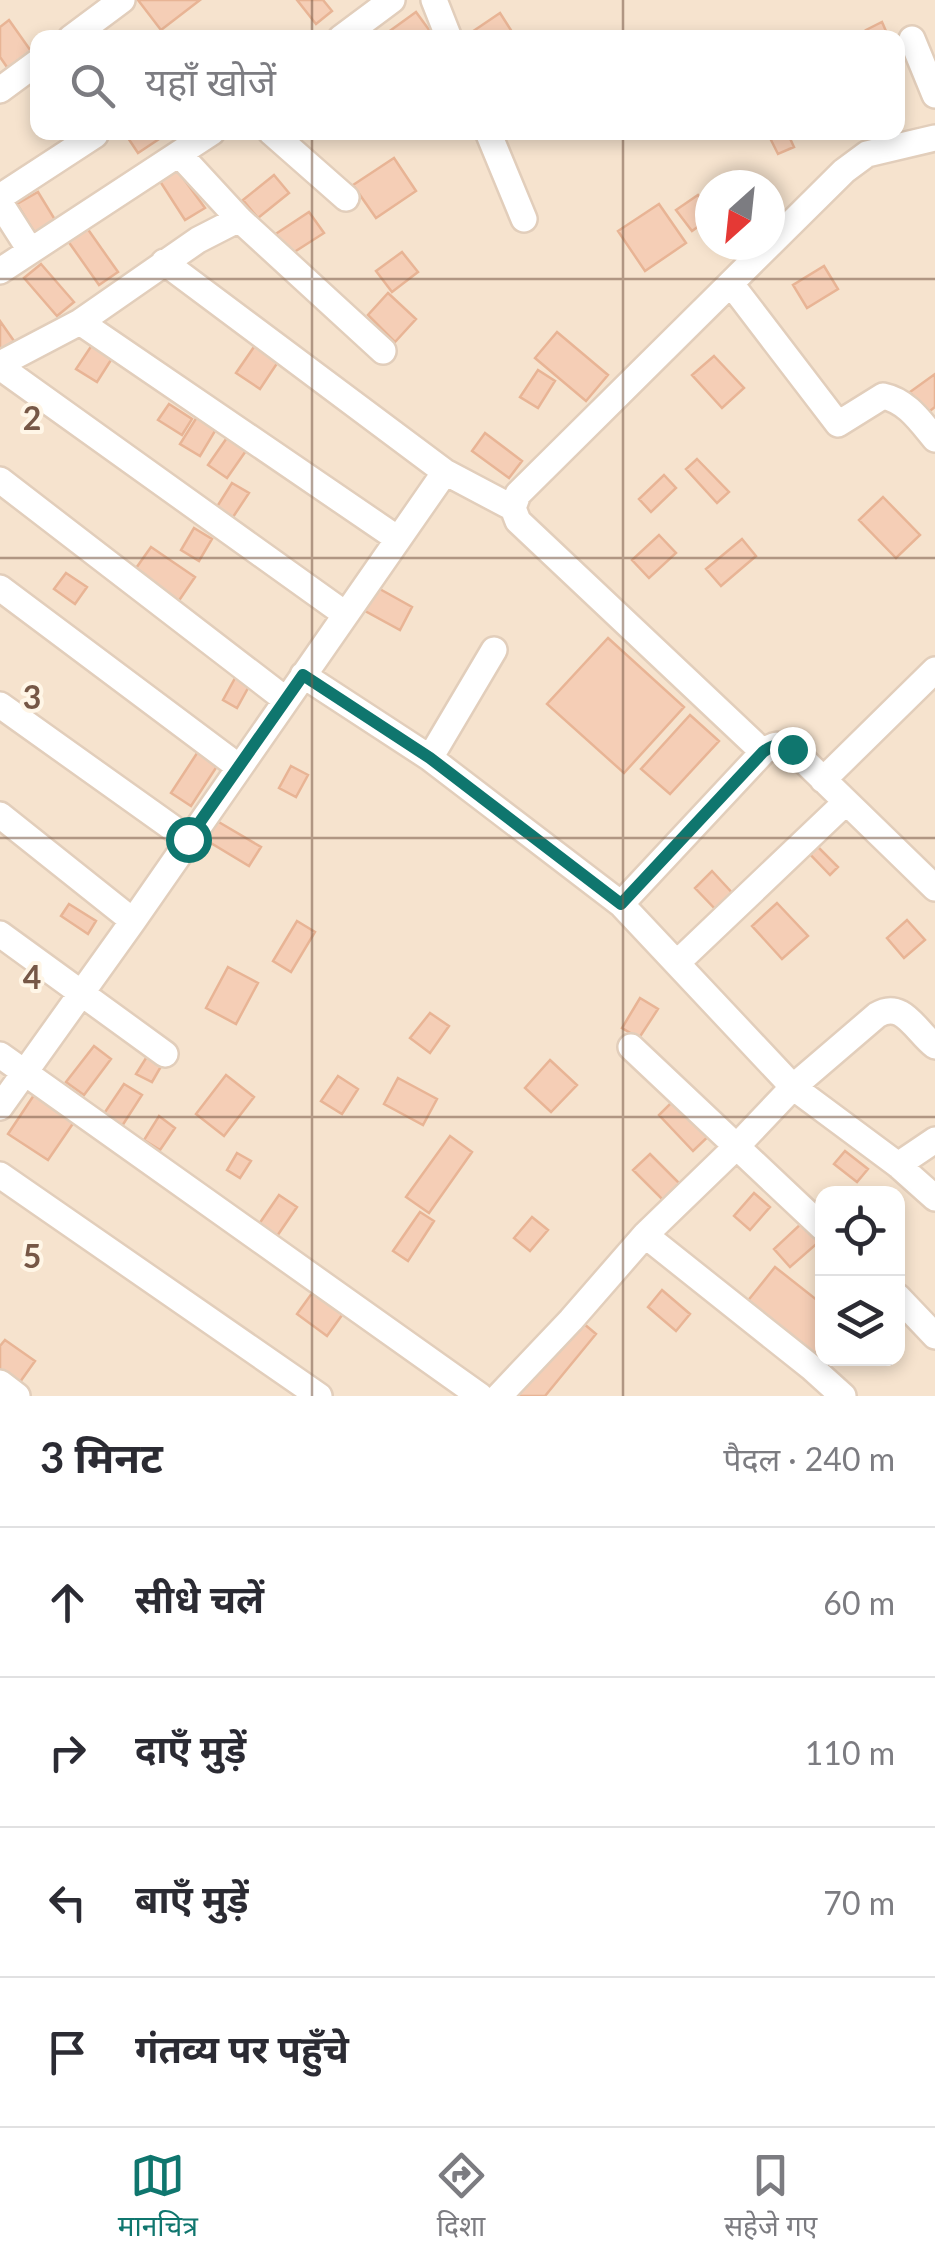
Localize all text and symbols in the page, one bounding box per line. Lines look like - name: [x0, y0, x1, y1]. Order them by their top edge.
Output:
- search box: [30, 30, 905, 140]
- icon: search: [65, 58, 120, 113]
- text: यहाँ खोजें: [145, 58, 276, 104]
- north arrow: [695, 170, 785, 260]
- text: 2: [23, 398, 41, 437]
- text: 3: [23, 677, 41, 716]
- route end: [770, 727, 816, 773]
- route start: [166, 817, 212, 863]
- text: 4: [23, 957, 41, 996]
- map controls: [815, 1186, 905, 1366]
- button: locate: [815, 1186, 905, 1276]
- text: 5: [23, 1236, 41, 1275]
- button: layers: [815, 1276, 905, 1366]
- text: 3 मिनट: [40, 1432, 163, 1482]
- text: पैदल · 240 m: [723, 1439, 895, 1478]
- icon: ahead: [40, 1575, 95, 1630]
- text: सीधे चलें: [135, 1575, 264, 1621]
- text: 60 m: [823, 1583, 895, 1622]
- icon: right: [40, 1725, 95, 1780]
- text: दाएँ मुड़ें: [135, 1725, 246, 1771]
- text: 110 m: [805, 1733, 895, 1772]
- icon: left: [40, 1875, 95, 1930]
- text: बाएँ मुड़ें: [135, 1875, 248, 1921]
- text: 70 m: [823, 1883, 895, 1922]
- icon: arrive: [40, 2025, 95, 2080]
- text: गंतव्य पर पहुँचे: [135, 2025, 349, 2071]
- tab: मानचित्र: [118, 2148, 198, 2247]
- tab: दिशा: [434, 2148, 489, 2247]
- tab: सहेजे गए: [724, 2148, 817, 2247]

